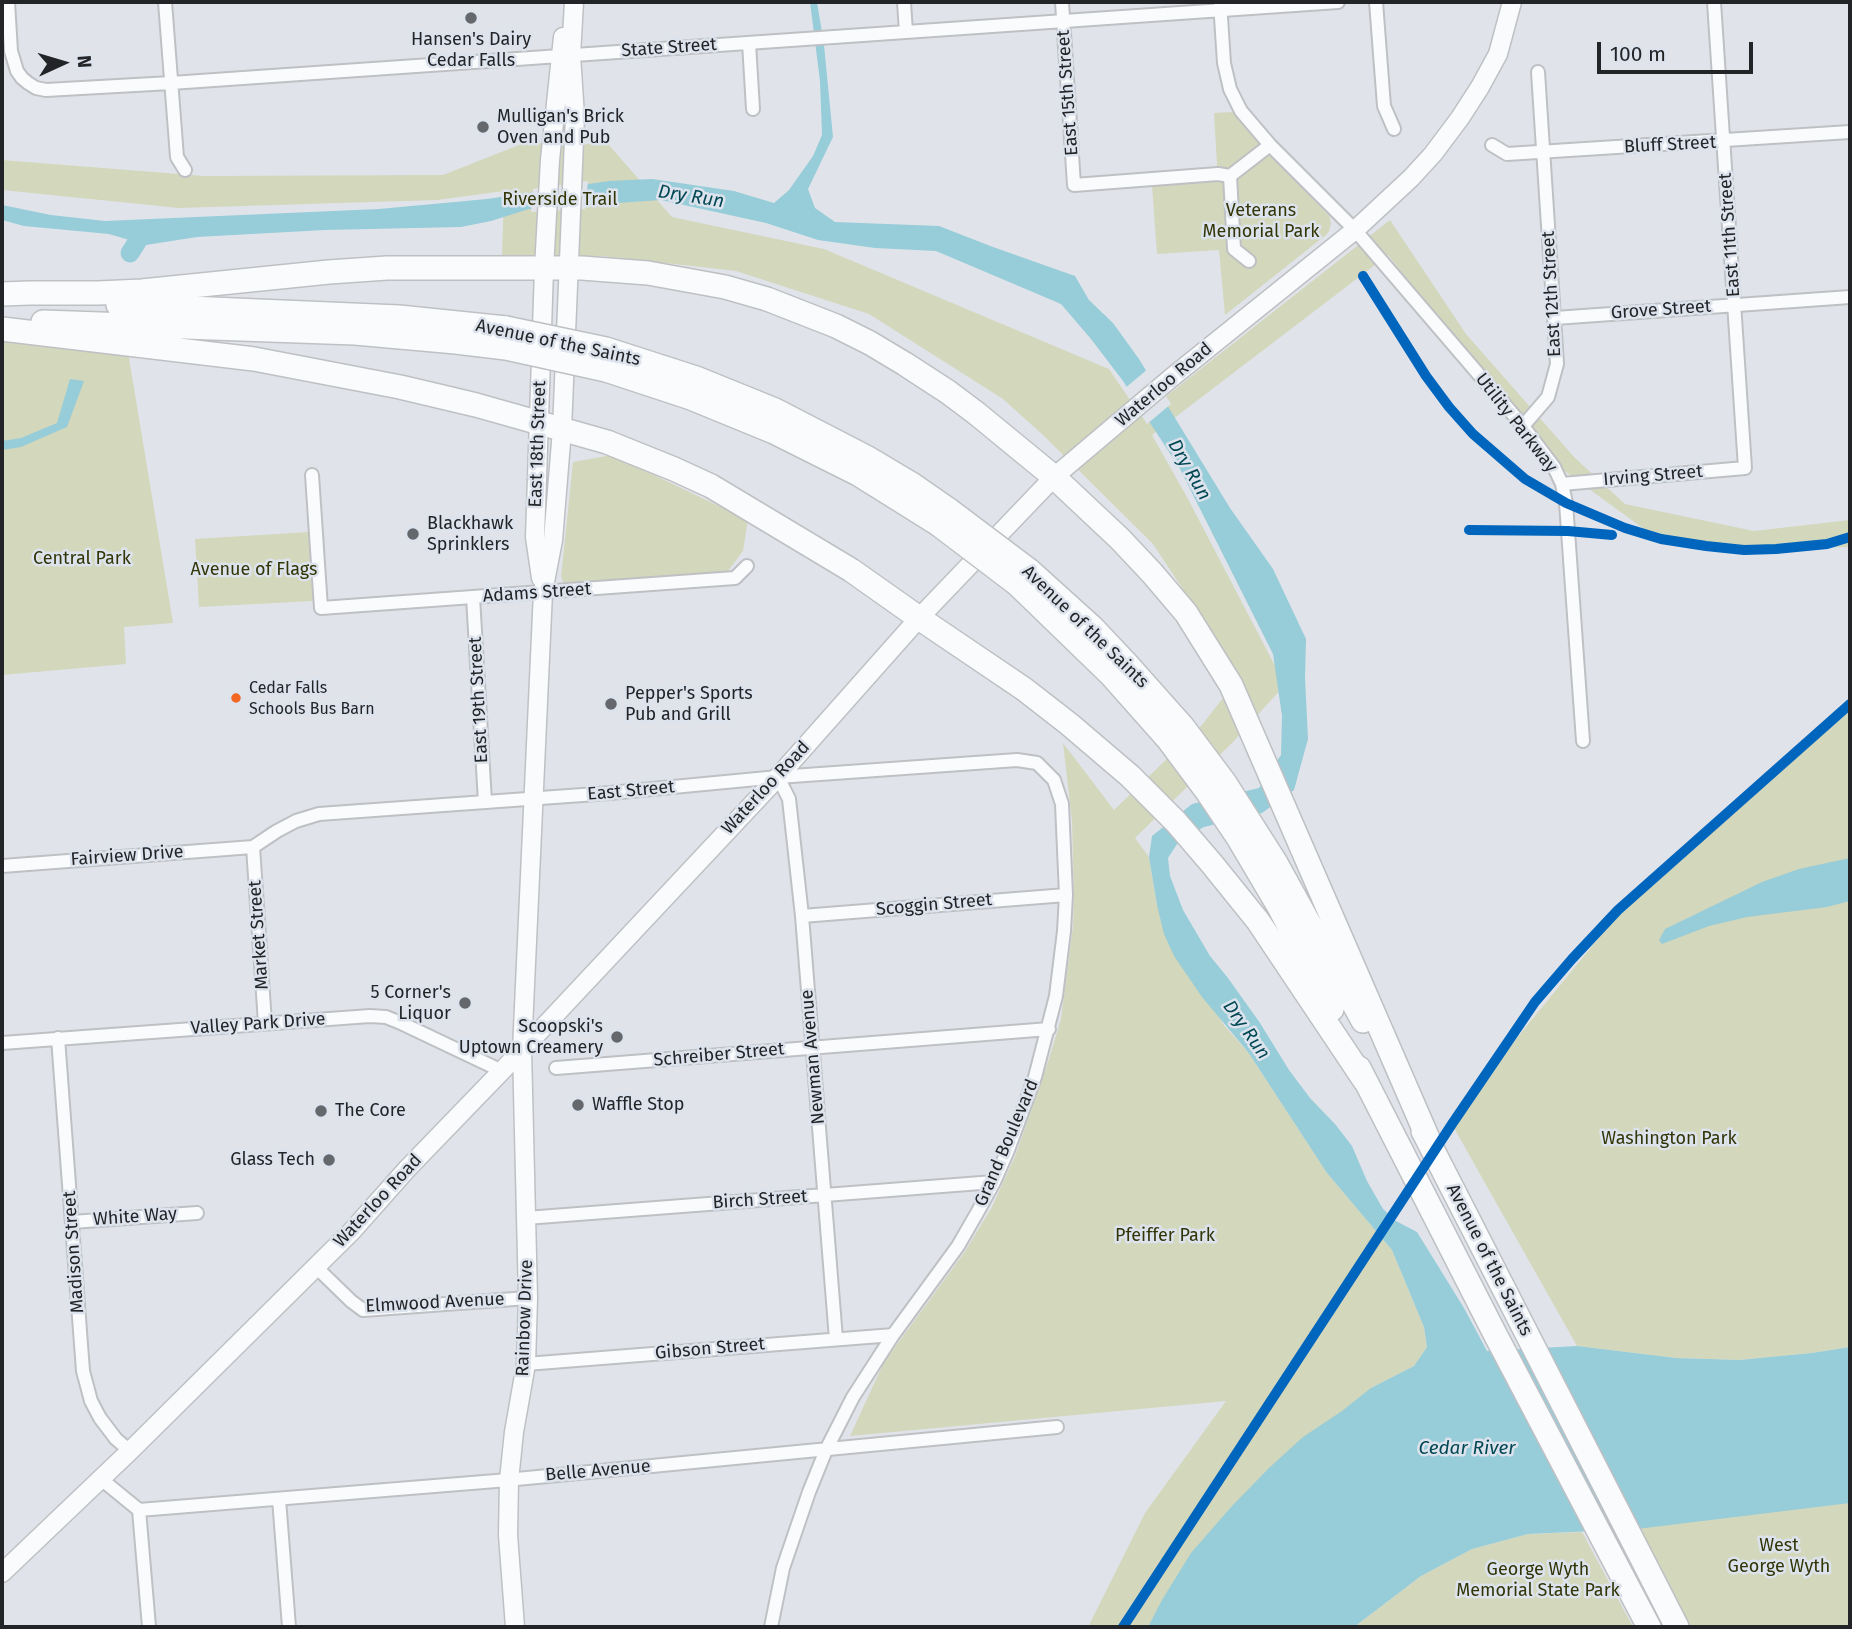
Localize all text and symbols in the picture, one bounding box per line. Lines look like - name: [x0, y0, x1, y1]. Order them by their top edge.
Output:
- marker: Hansen's Dairy Cedar Falls: [463, 10, 479, 26]
- north arrow: [28, 28, 98, 98]
- scale bar: [1600, 28, 1756, 72]
- place label: Hansen's Dairy Cedar Falls: [411, 29, 531, 72]
- street label: East 15th Street: [1053, 29, 1083, 157]
- street label: State Street: [621, 34, 717, 62]
- text: 100 m: [1610, 41, 1666, 67]
- text: N: [73, 54, 96, 69]
- place label: Mulligan's Brick Oven and Pub: [497, 106, 624, 148]
- marker: Mulligan's Brick Oven and Pub: [475, 119, 491, 135]
- street label: Bluff Street: [1623, 132, 1717, 158]
- street label: East 11th Street: [1715, 172, 1745, 298]
- water label: Dry Run: [656, 181, 726, 213]
- park label: Riverside Trail: [502, 189, 618, 211]
- park label: Veterans Memorial Park: [1203, 200, 1319, 242]
- street label: East 12th Street: [1538, 230, 1566, 358]
- street label: Grove Street: [1610, 296, 1712, 324]
- street label: Avenue of the Saints: [474, 315, 642, 371]
- street label: Waterloo Road: [1111, 338, 1217, 432]
- street label: Utility Parkway: [1470, 369, 1562, 477]
- street label: East 18th Street: [525, 380, 551, 508]
- water label: Dry Run: [1162, 435, 1216, 505]
- street label: Irving Street: [1602, 461, 1704, 491]
- place label: Blackhawk Sprinklers: [427, 513, 513, 556]
- marker: Blackhawk Sprinklers: [405, 526, 421, 542]
- park label: Central Park: [33, 548, 131, 570]
- park label: Avenue of Flags: [191, 559, 317, 581]
- street label: Avenue of the Saints: [1017, 561, 1153, 693]
- street label: Adams Street: [482, 578, 592, 608]
- street label: East 19th Street: [465, 636, 493, 764]
- place label: Cedar Falls Schools Bus Barn: [249, 679, 375, 717]
- place label: Pepper's Sports Pub and Grill: [625, 683, 753, 726]
- marker: Cedar Falls Schools Bus Barn: [229, 691, 243, 705]
- marker: Pepper's Sports Pub and Grill: [603, 696, 619, 712]
- street label: Waterloo Road: [717, 737, 815, 839]
- street label: East Street: [586, 776, 676, 806]
- street label: Fairview Drive: [70, 841, 184, 871]
- street label: Market Street: [244, 880, 274, 990]
- street label: Scoggin Street: [875, 889, 993, 921]
- place label: 5 Corner's Liquor: [370, 982, 451, 1024]
- street label: Newman Avenue: [796, 989, 830, 1125]
- marker: 5 Corner's Liquor: [457, 995, 473, 1011]
- water label: Dry Run: [1217, 996, 1275, 1064]
- street label: Valley Park Drive: [190, 1009, 326, 1039]
- place label: Scoopski's Uptown Creamery: [459, 1016, 603, 1058]
- marker: Scoopski's Uptown Creamery: [609, 1029, 625, 1045]
- street label: Schreiber Street: [653, 1039, 785, 1071]
- street label: Grand Boulevard: [971, 1076, 1043, 1210]
- place label: Waffle Stop: [592, 1094, 685, 1116]
- marker: Waffle Stop: [570, 1097, 586, 1113]
- place label: The Core: [335, 1100, 406, 1122]
- marker: The Core: [313, 1103, 329, 1119]
- park label: Washington Park: [1601, 1128, 1737, 1150]
- place label: Glass Tech: [230, 1149, 315, 1171]
- street label: Waterloo Road: [329, 1150, 427, 1252]
- marker: Glass Tech: [321, 1152, 337, 1168]
- street label: Avenue of the Saints: [1441, 1180, 1537, 1340]
- street label: Birch Street: [712, 1186, 808, 1214]
- street label: Madison Street: [59, 1190, 89, 1314]
- street label: White Way: [92, 1203, 178, 1231]
- park label: Pfeiffer Park: [1115, 1225, 1215, 1247]
- street label: Rainbow Drive: [512, 1259, 538, 1377]
- street label: Elmwood Avenue: [365, 1289, 505, 1317]
- street label: Gibson Street: [654, 1333, 766, 1365]
- water label: Cedar River: [1419, 1438, 1515, 1460]
- street label: Belle Avenue: [544, 1456, 652, 1486]
- park label: West George Wyth: [1728, 1535, 1830, 1578]
- park label: George Wyth Memorial State Park: [1456, 1559, 1620, 1602]

